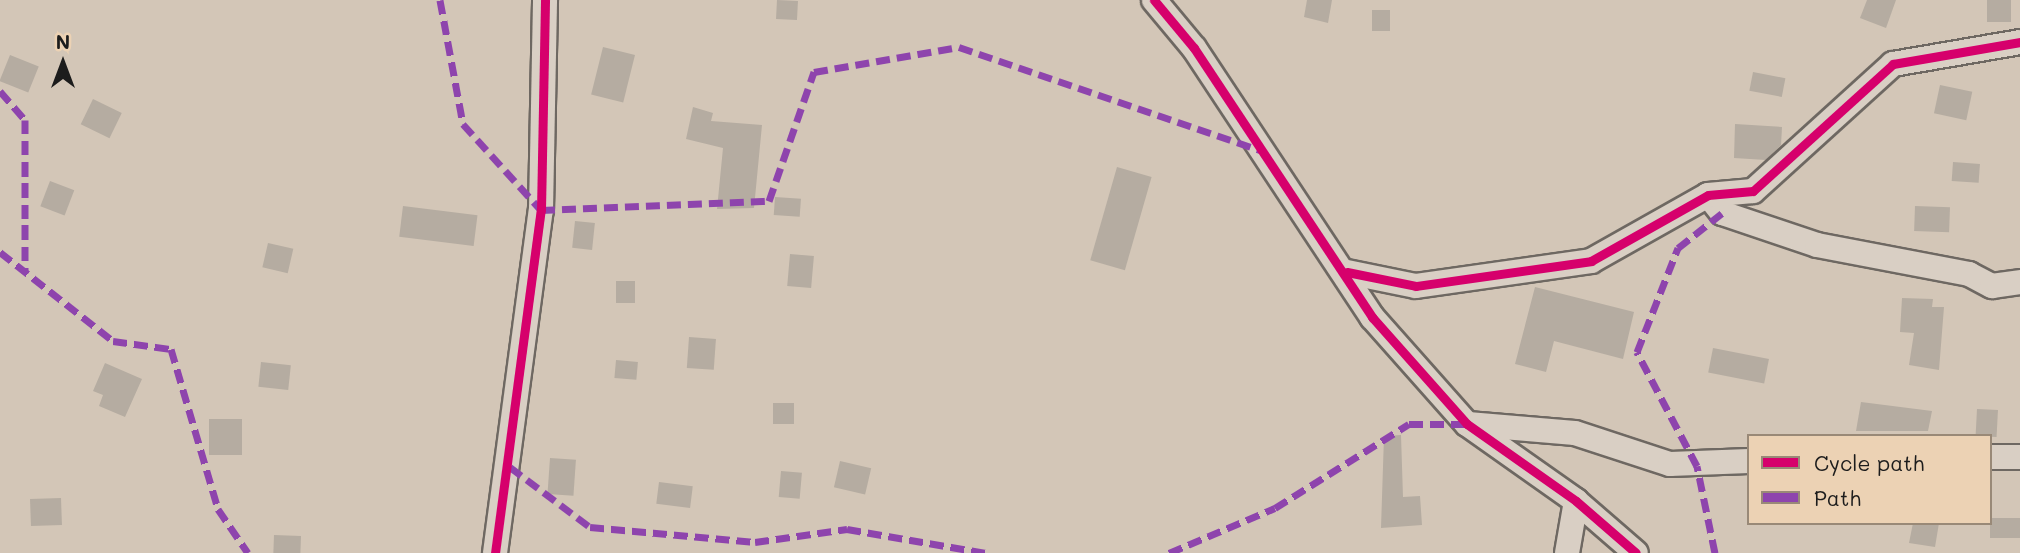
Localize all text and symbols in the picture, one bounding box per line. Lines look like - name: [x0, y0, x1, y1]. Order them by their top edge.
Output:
- north arrow: [28, 28, 98, 98]
- text: N: [56, 29, 70, 54]
- legend: [1747, 434, 1992, 525]
- text: Cycle path: [1814, 449, 1924, 476]
- text: Path: [1814, 484, 1861, 511]

